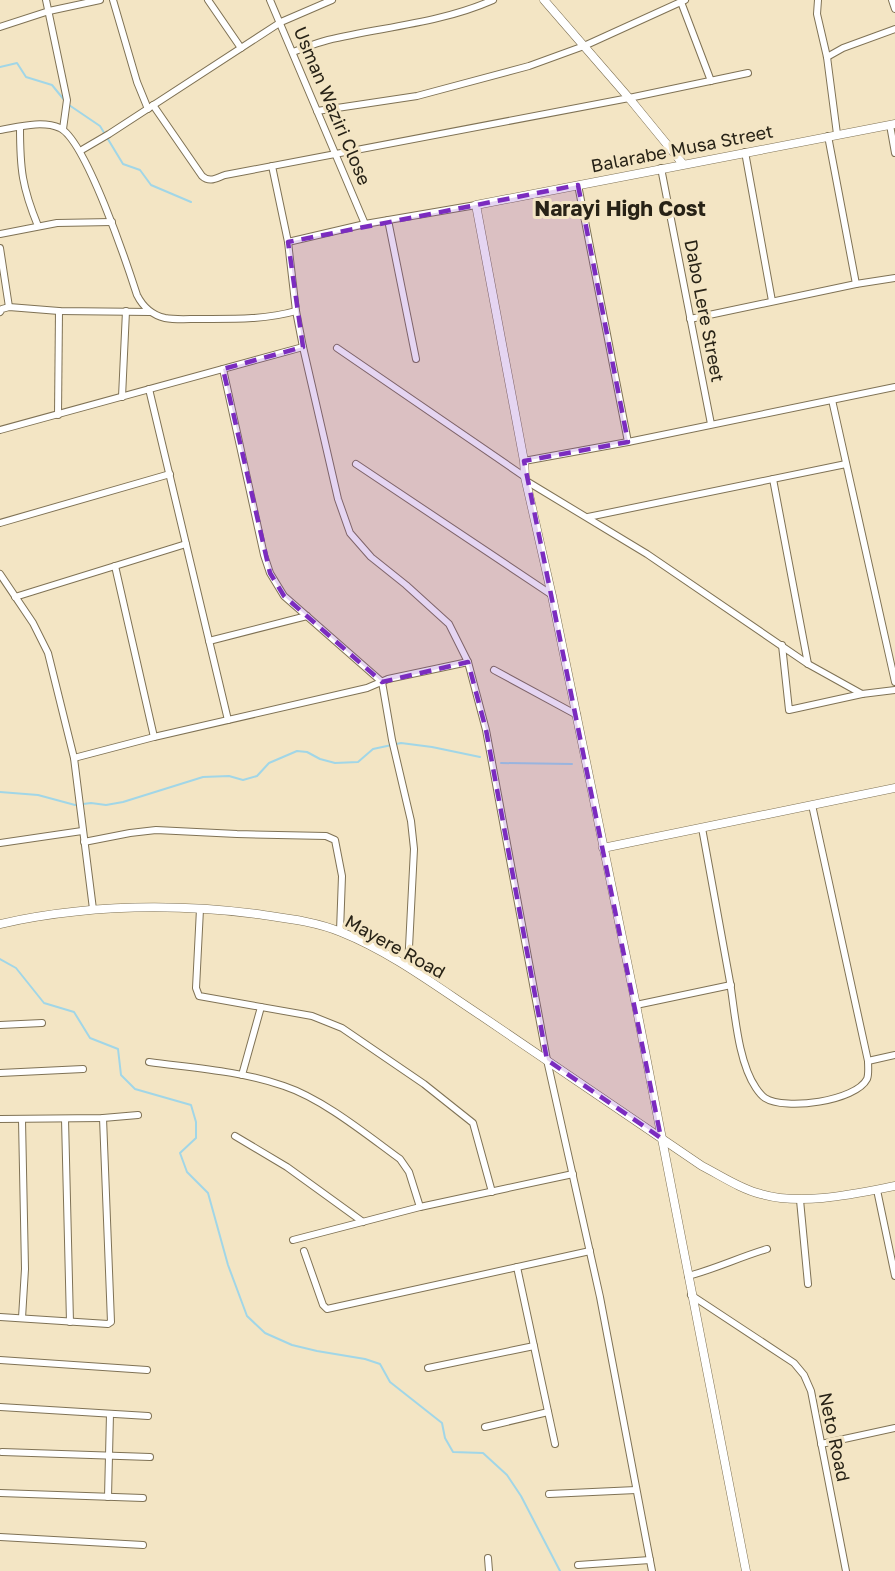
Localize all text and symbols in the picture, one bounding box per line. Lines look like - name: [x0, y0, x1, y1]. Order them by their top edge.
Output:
- street label: Usman Waziri Close: [290, 23, 376, 188]
- street label: Balarabe Musa Street: [589, 120, 775, 176]
- district label: Narayi High Cost: [534, 195, 706, 221]
- street label: Dabo Lere Street: [680, 238, 730, 384]
- street label: Mayere Road: [341, 910, 450, 983]
- street label: Neto Road: [815, 1390, 855, 1483]

